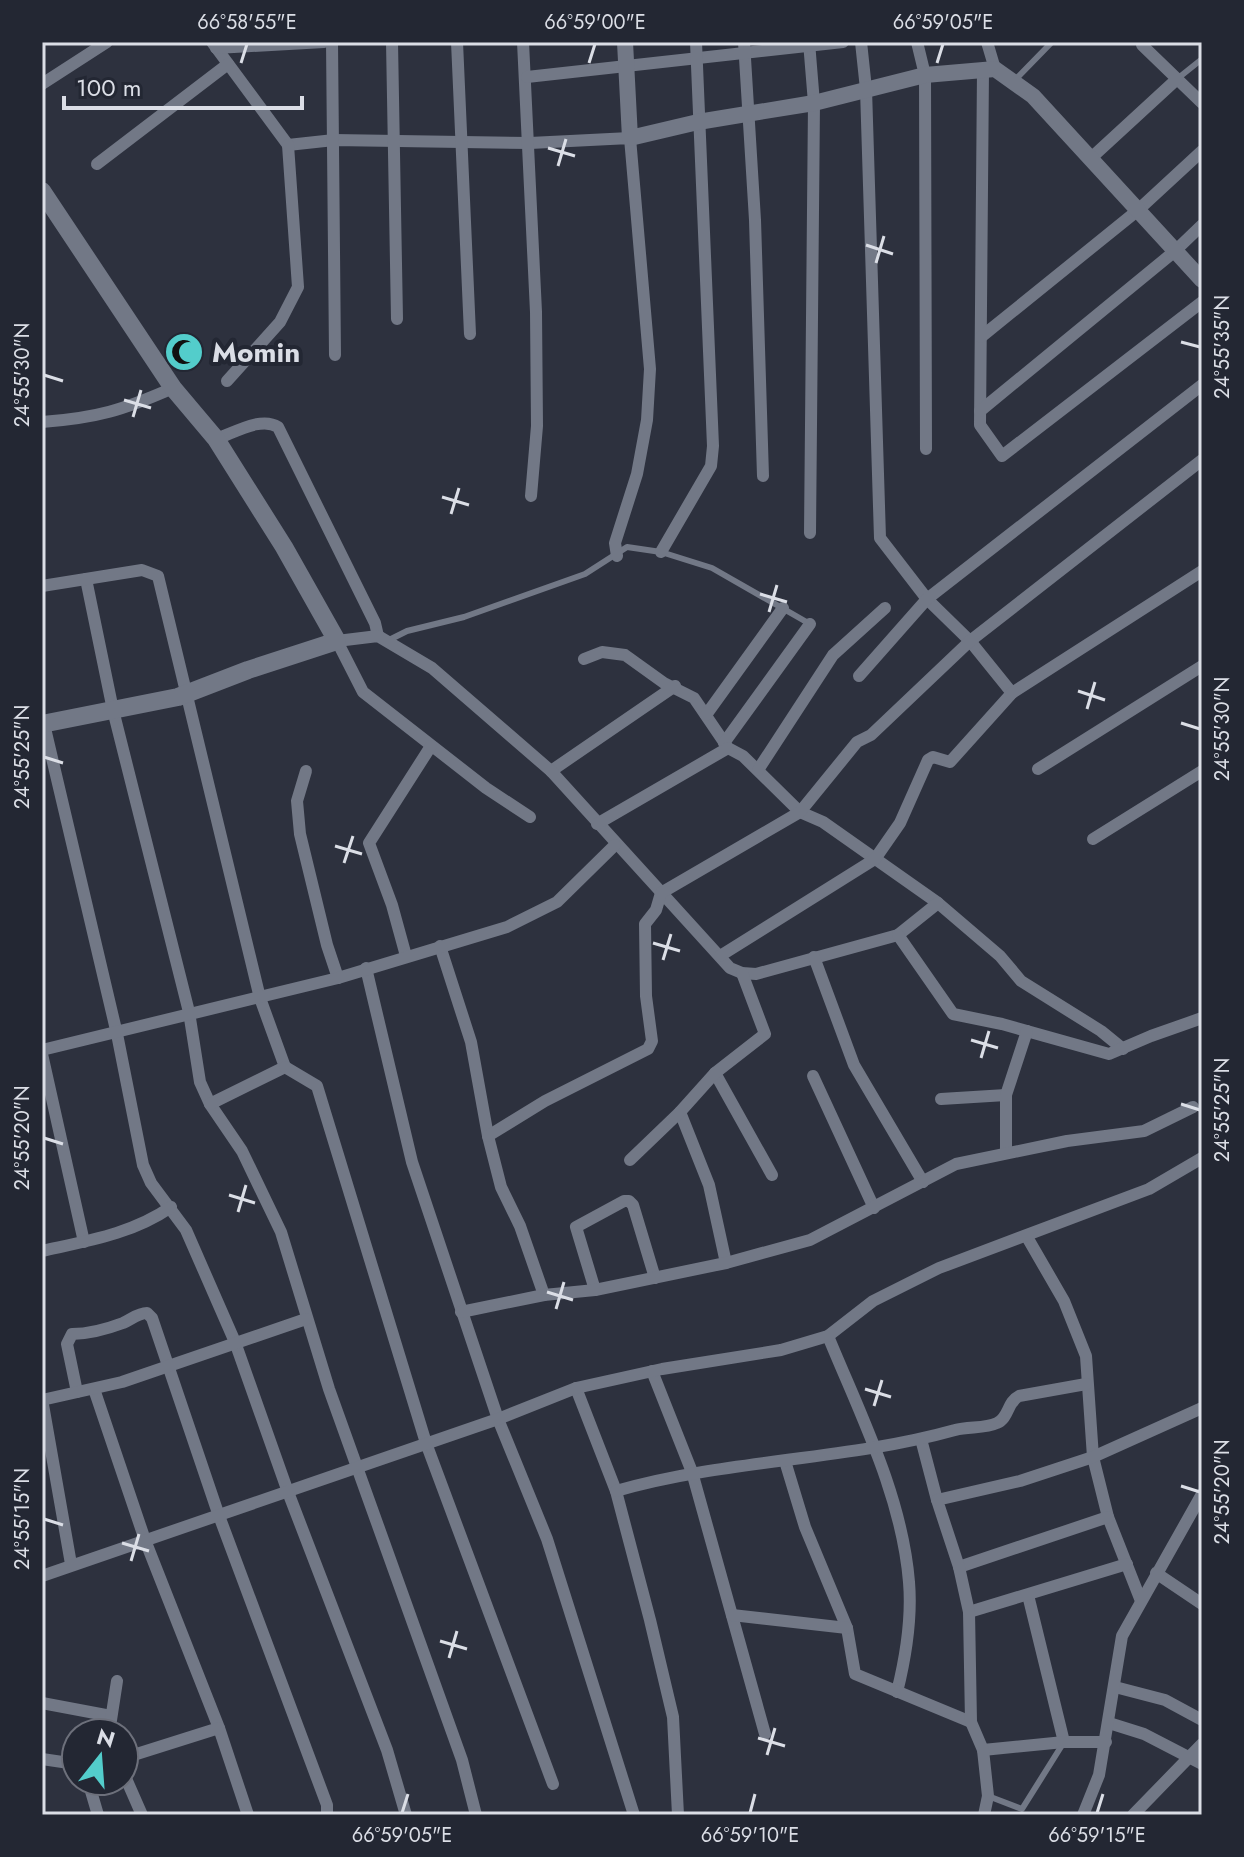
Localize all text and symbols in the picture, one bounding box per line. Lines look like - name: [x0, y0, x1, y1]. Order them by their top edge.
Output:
- text: 66°58'55"E: [197, 8, 297, 37]
- text: 66°59'00"E: [544, 8, 646, 37]
- text: 66°59'05"E: [893, 8, 993, 37]
- scale bar: [64, 60, 302, 110]
- text: 100 m: [76, 70, 142, 105]
- text: 24°55'35"N: [1208, 295, 1237, 399]
- text: 24°55'30"N: [8, 323, 37, 427]
- mosque icon: Momin: [163, 331, 205, 373]
- place label: Momin: [212, 332, 300, 373]
- text: 24°55'30"N: [1208, 677, 1237, 781]
- text: 24°55'25"N: [8, 705, 37, 809]
- text: 24°55'25"N: [1208, 1058, 1237, 1162]
- text: 24°55'20"N: [8, 1085, 37, 1191]
- text: 24°55'20"N: [1208, 1439, 1237, 1545]
- text: 24°55'15"N: [8, 1468, 37, 1570]
- north arrow: [60, 1717, 140, 1797]
- text: N: [93, 1720, 119, 1756]
- text: 66°59'05"E: [352, 1821, 452, 1850]
- text: 66°59'10"E: [701, 1821, 799, 1850]
- text: 66°59'15"E: [1048, 1821, 1146, 1850]

